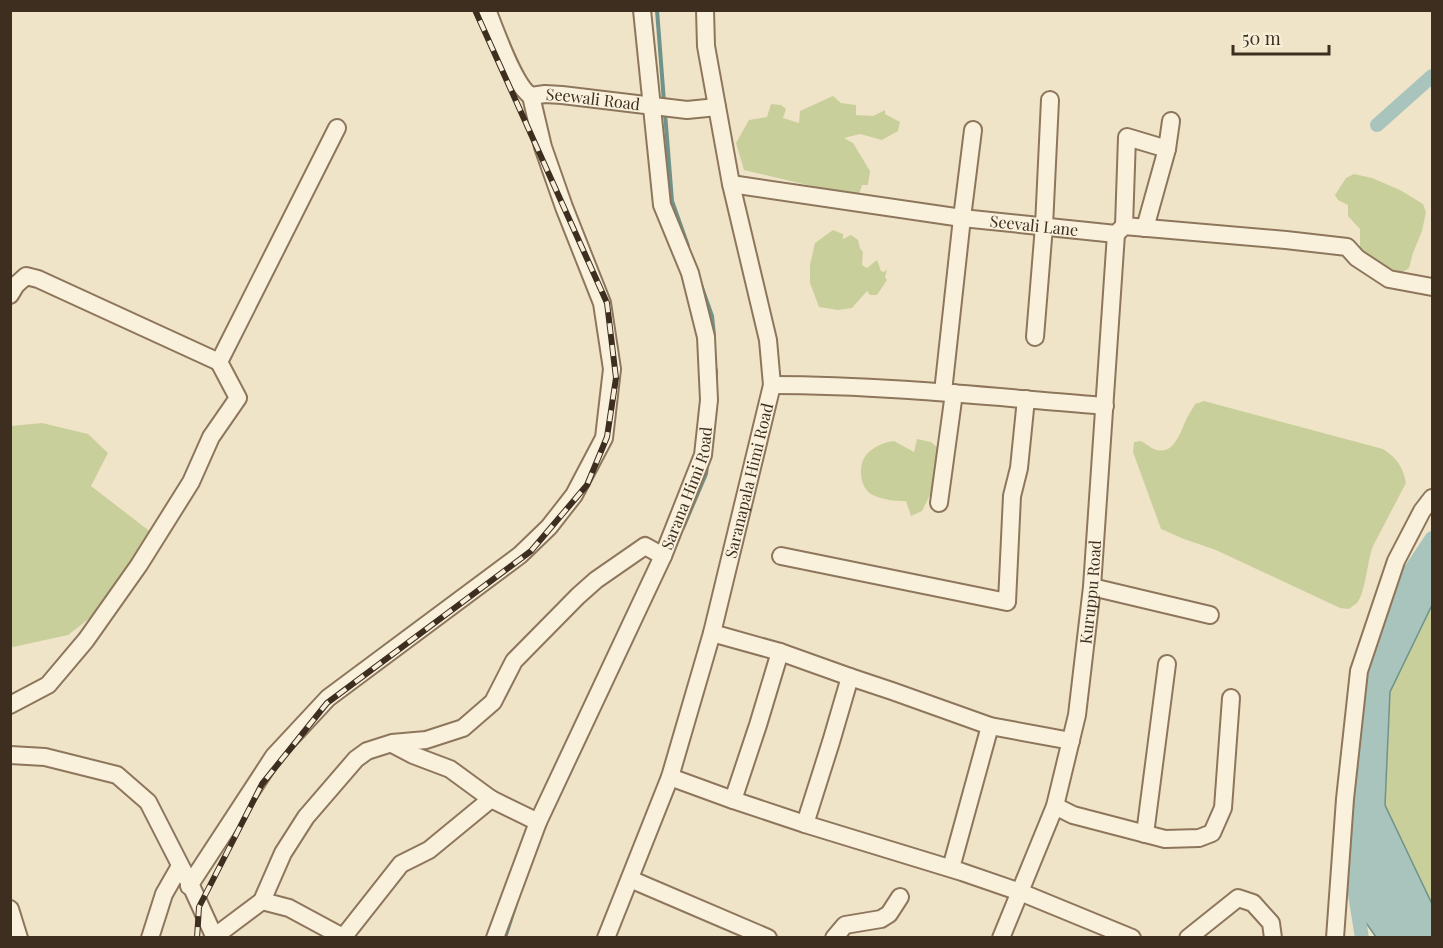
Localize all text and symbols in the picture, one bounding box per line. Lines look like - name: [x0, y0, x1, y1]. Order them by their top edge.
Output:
- scale bar: [1233, 18, 1329, 56]
- text: 50 m: [1242, 26, 1281, 50]
- street label: Seewali Road: [545, 83, 641, 114]
- street label: Seevali Lane: [989, 210, 1079, 240]
- street label: Saranapala Himi Road: [719, 401, 777, 560]
- street label: Sarana Himi Road: [656, 426, 716, 552]
- street label: Kuruppu Road: [1074, 539, 1105, 645]

